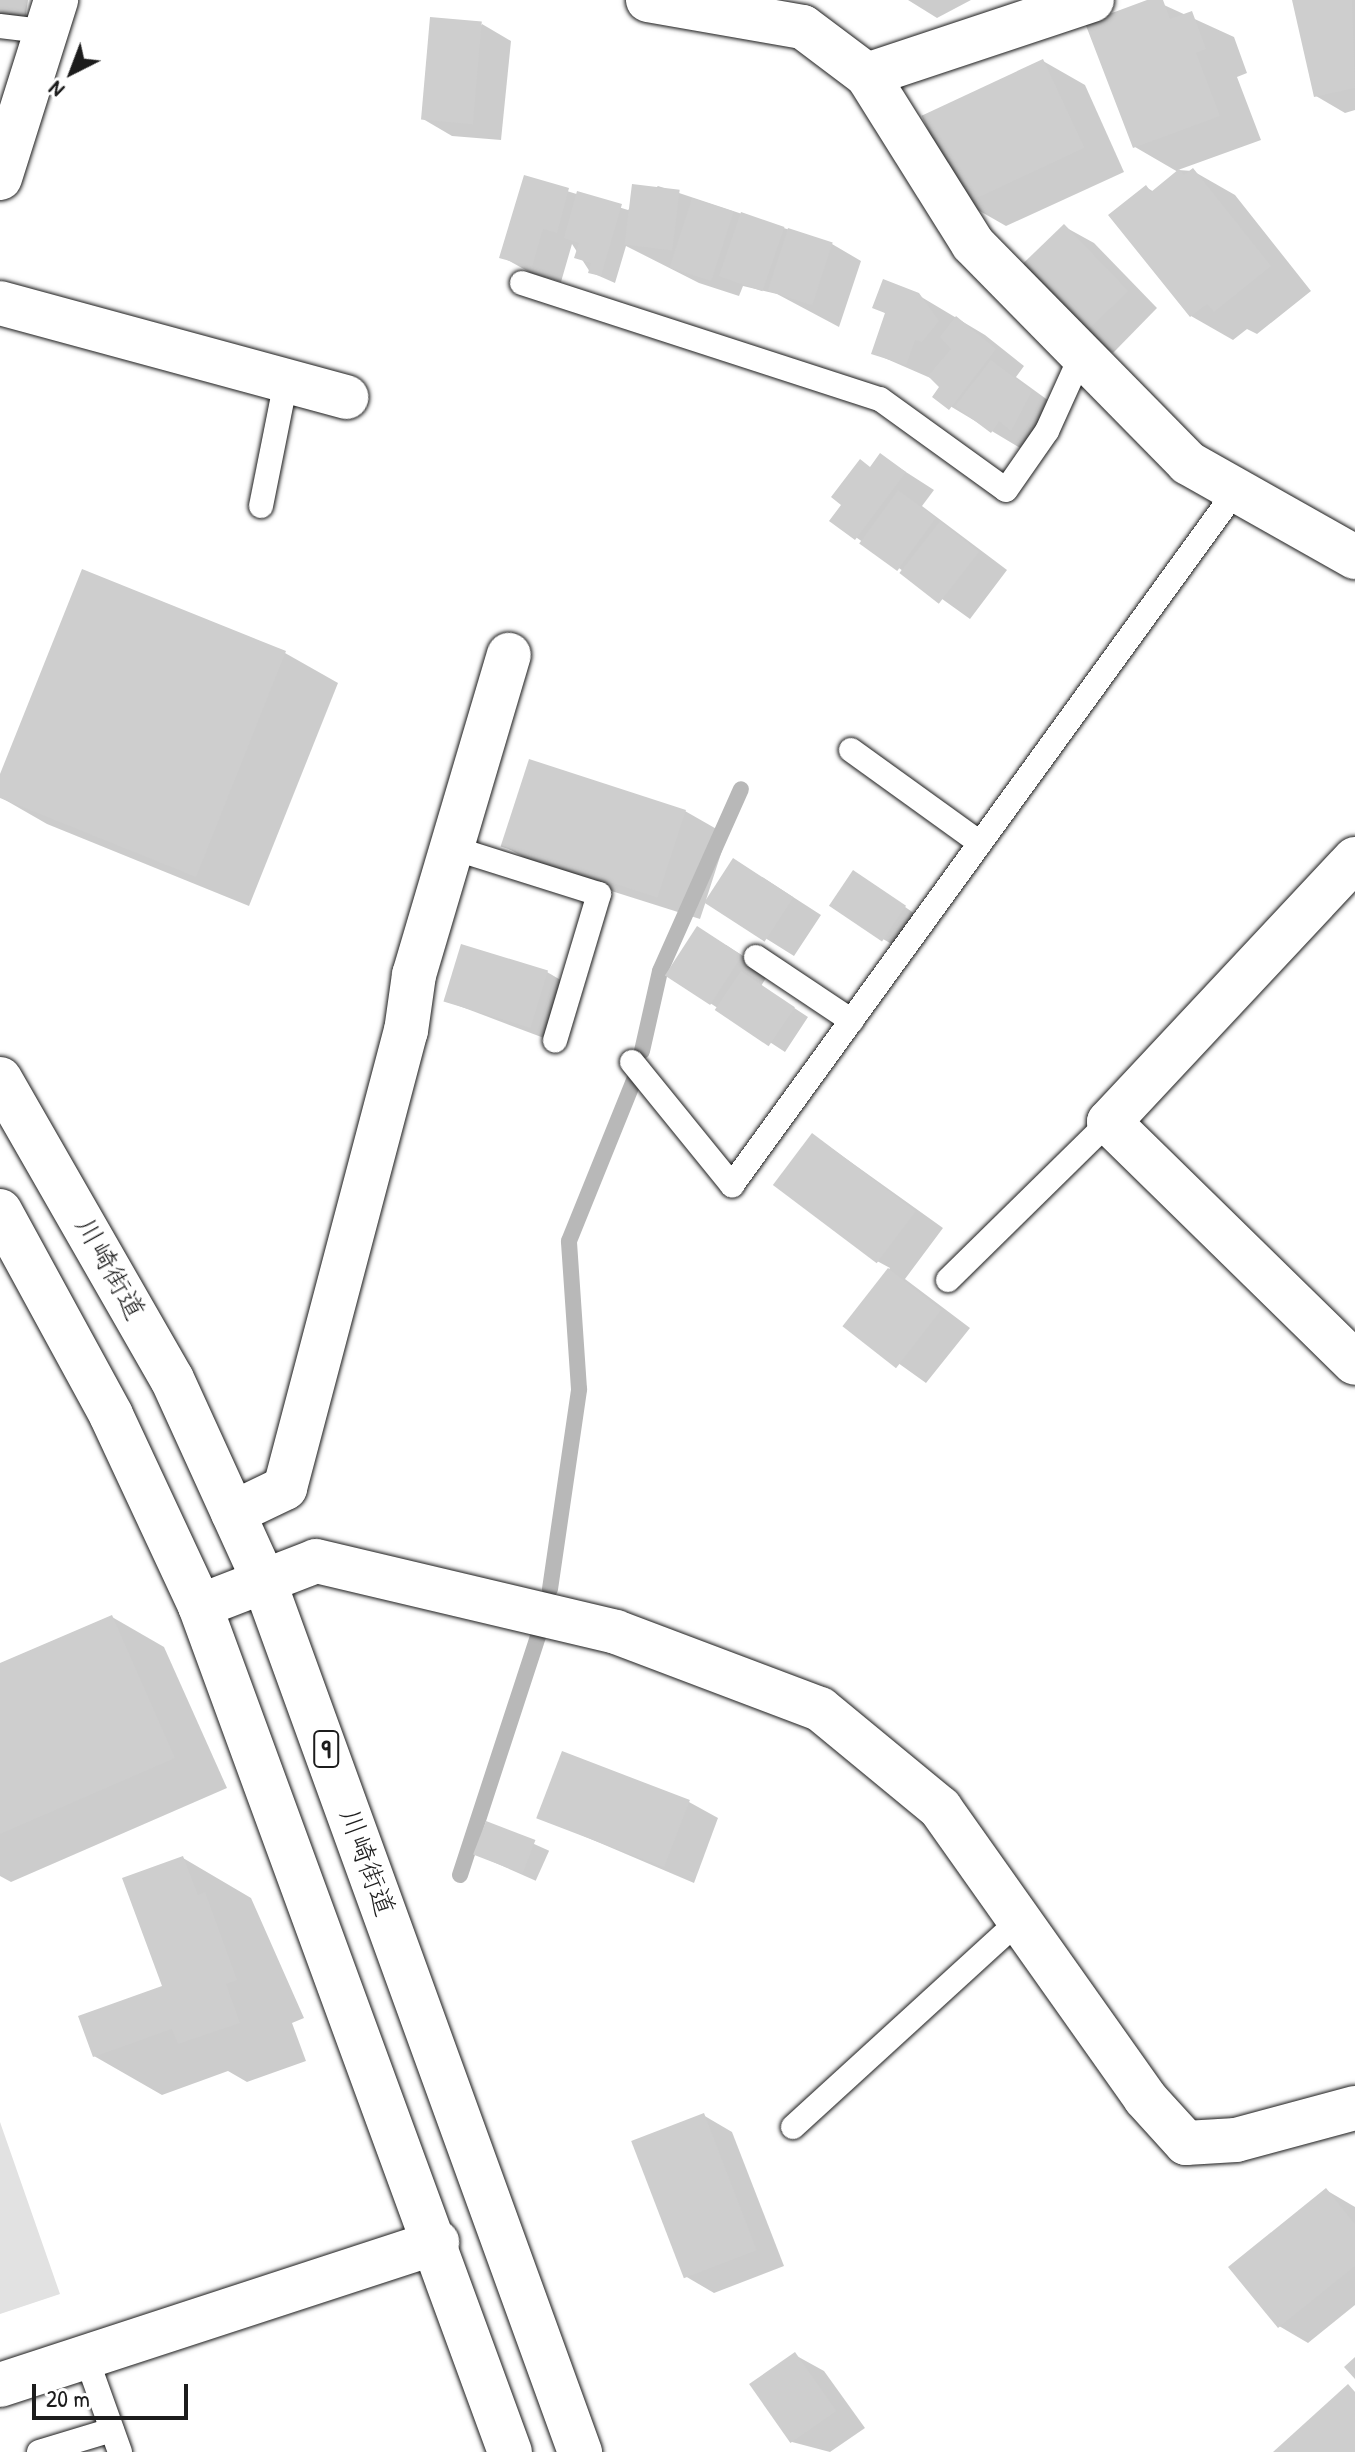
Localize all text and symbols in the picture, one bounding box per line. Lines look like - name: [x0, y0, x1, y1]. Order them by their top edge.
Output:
- north arrow: [32, 32, 112, 112]
- text: N: [42, 75, 70, 105]
- street label: 川崎街道: [69, 1211, 153, 1325]
- road number: 9: [312, 1727, 340, 1771]
- street label: 川崎街道: [333, 1804, 403, 1920]
- scale bar: [36, 2368, 192, 2418]
- text: 20 m: [46, 2382, 90, 2414]

